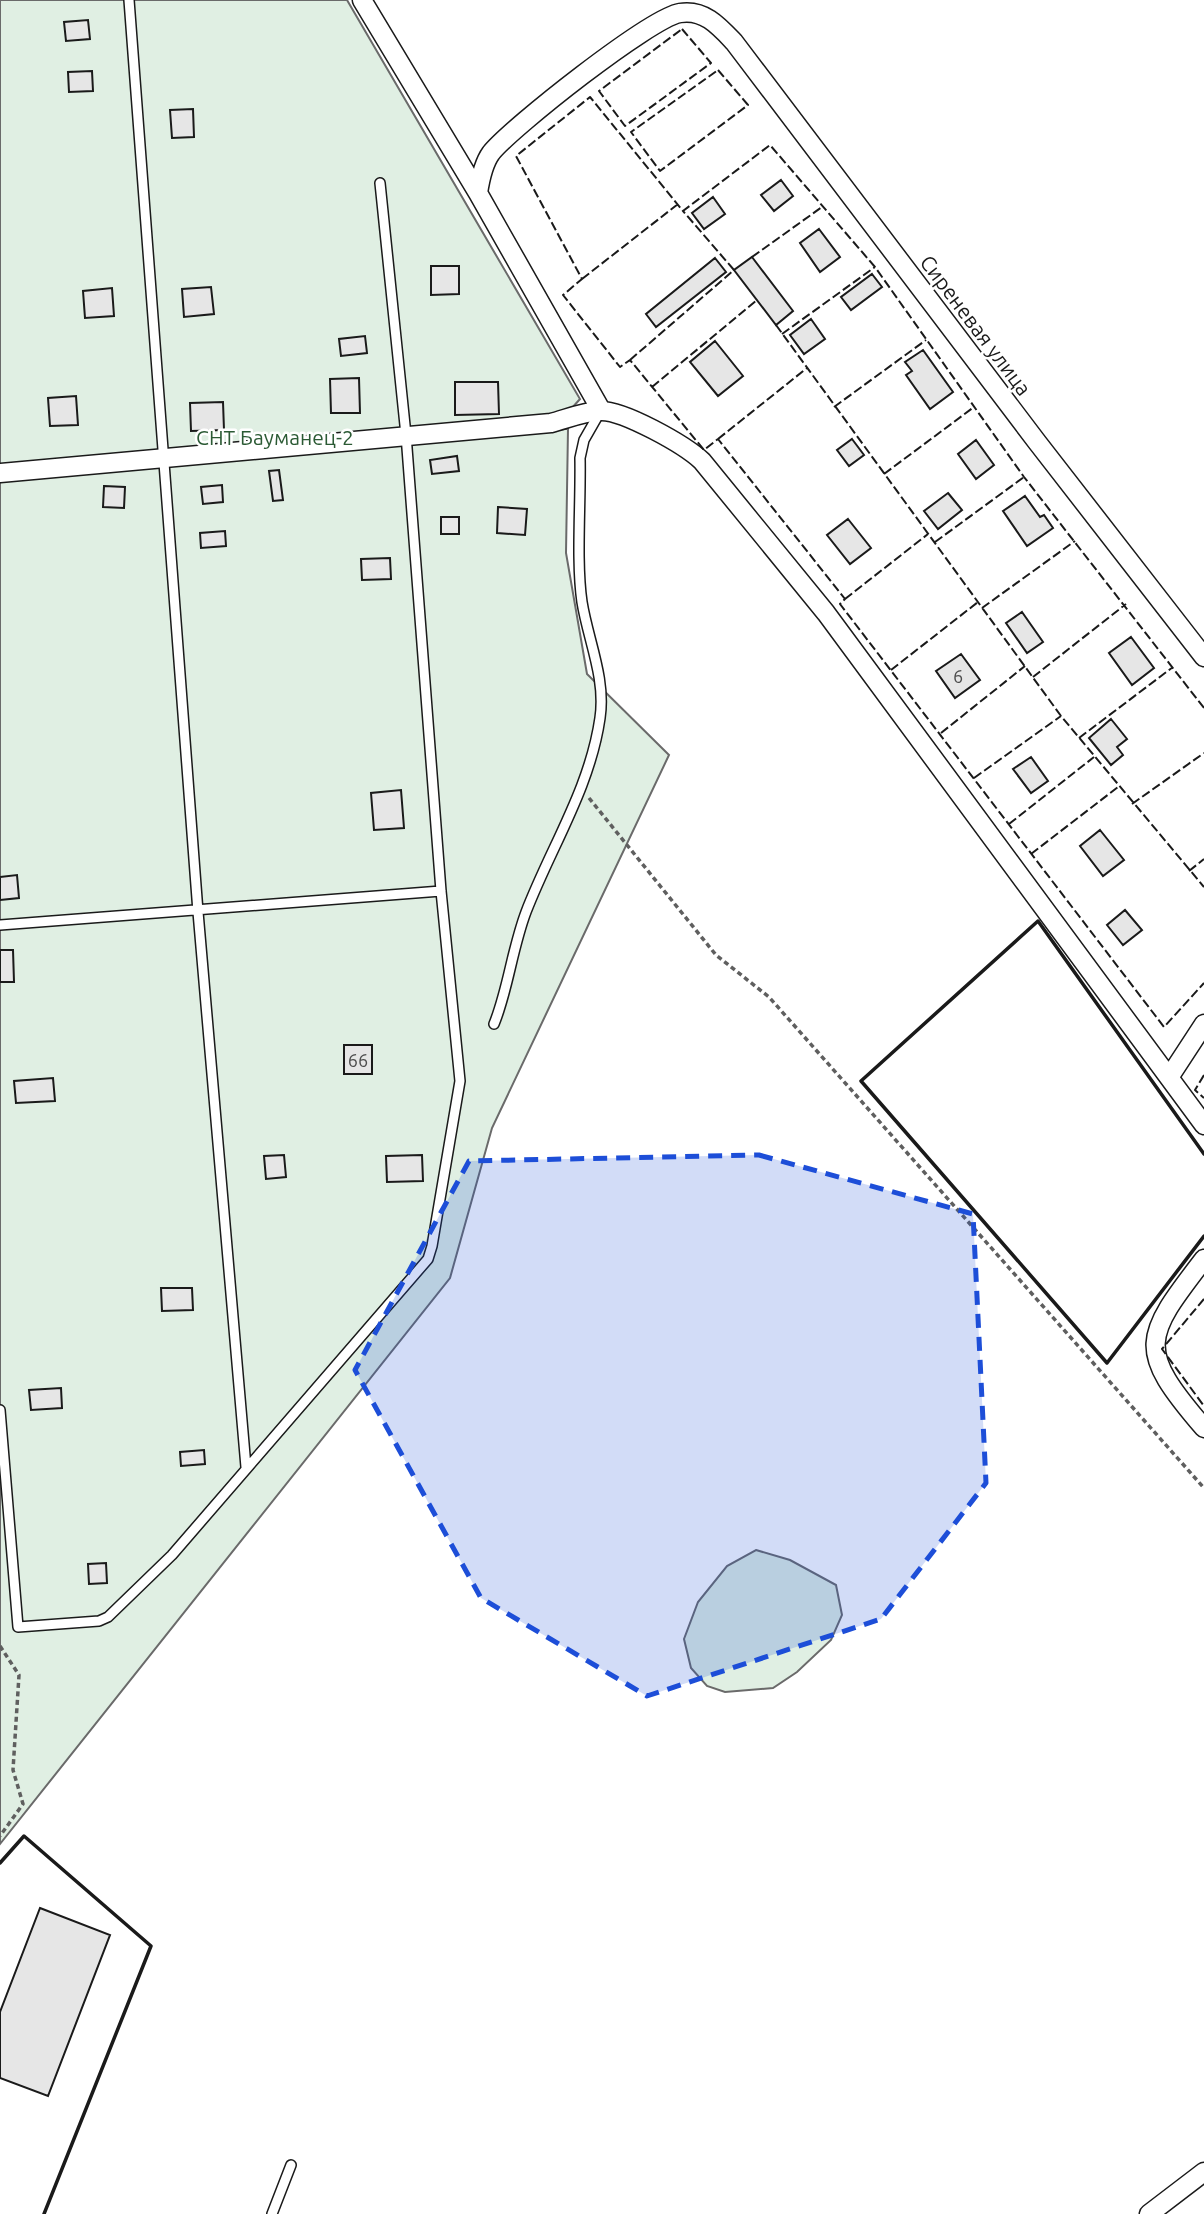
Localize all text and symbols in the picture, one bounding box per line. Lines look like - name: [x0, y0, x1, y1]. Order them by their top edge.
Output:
- street label: Сиреневая улица: [916, 250, 1036, 400]
- park label: СНТ Бауманец-2: [196, 425, 354, 449]
- house number: 6: [953, 666, 963, 686]
- house number: 66: [348, 1050, 368, 1070]

